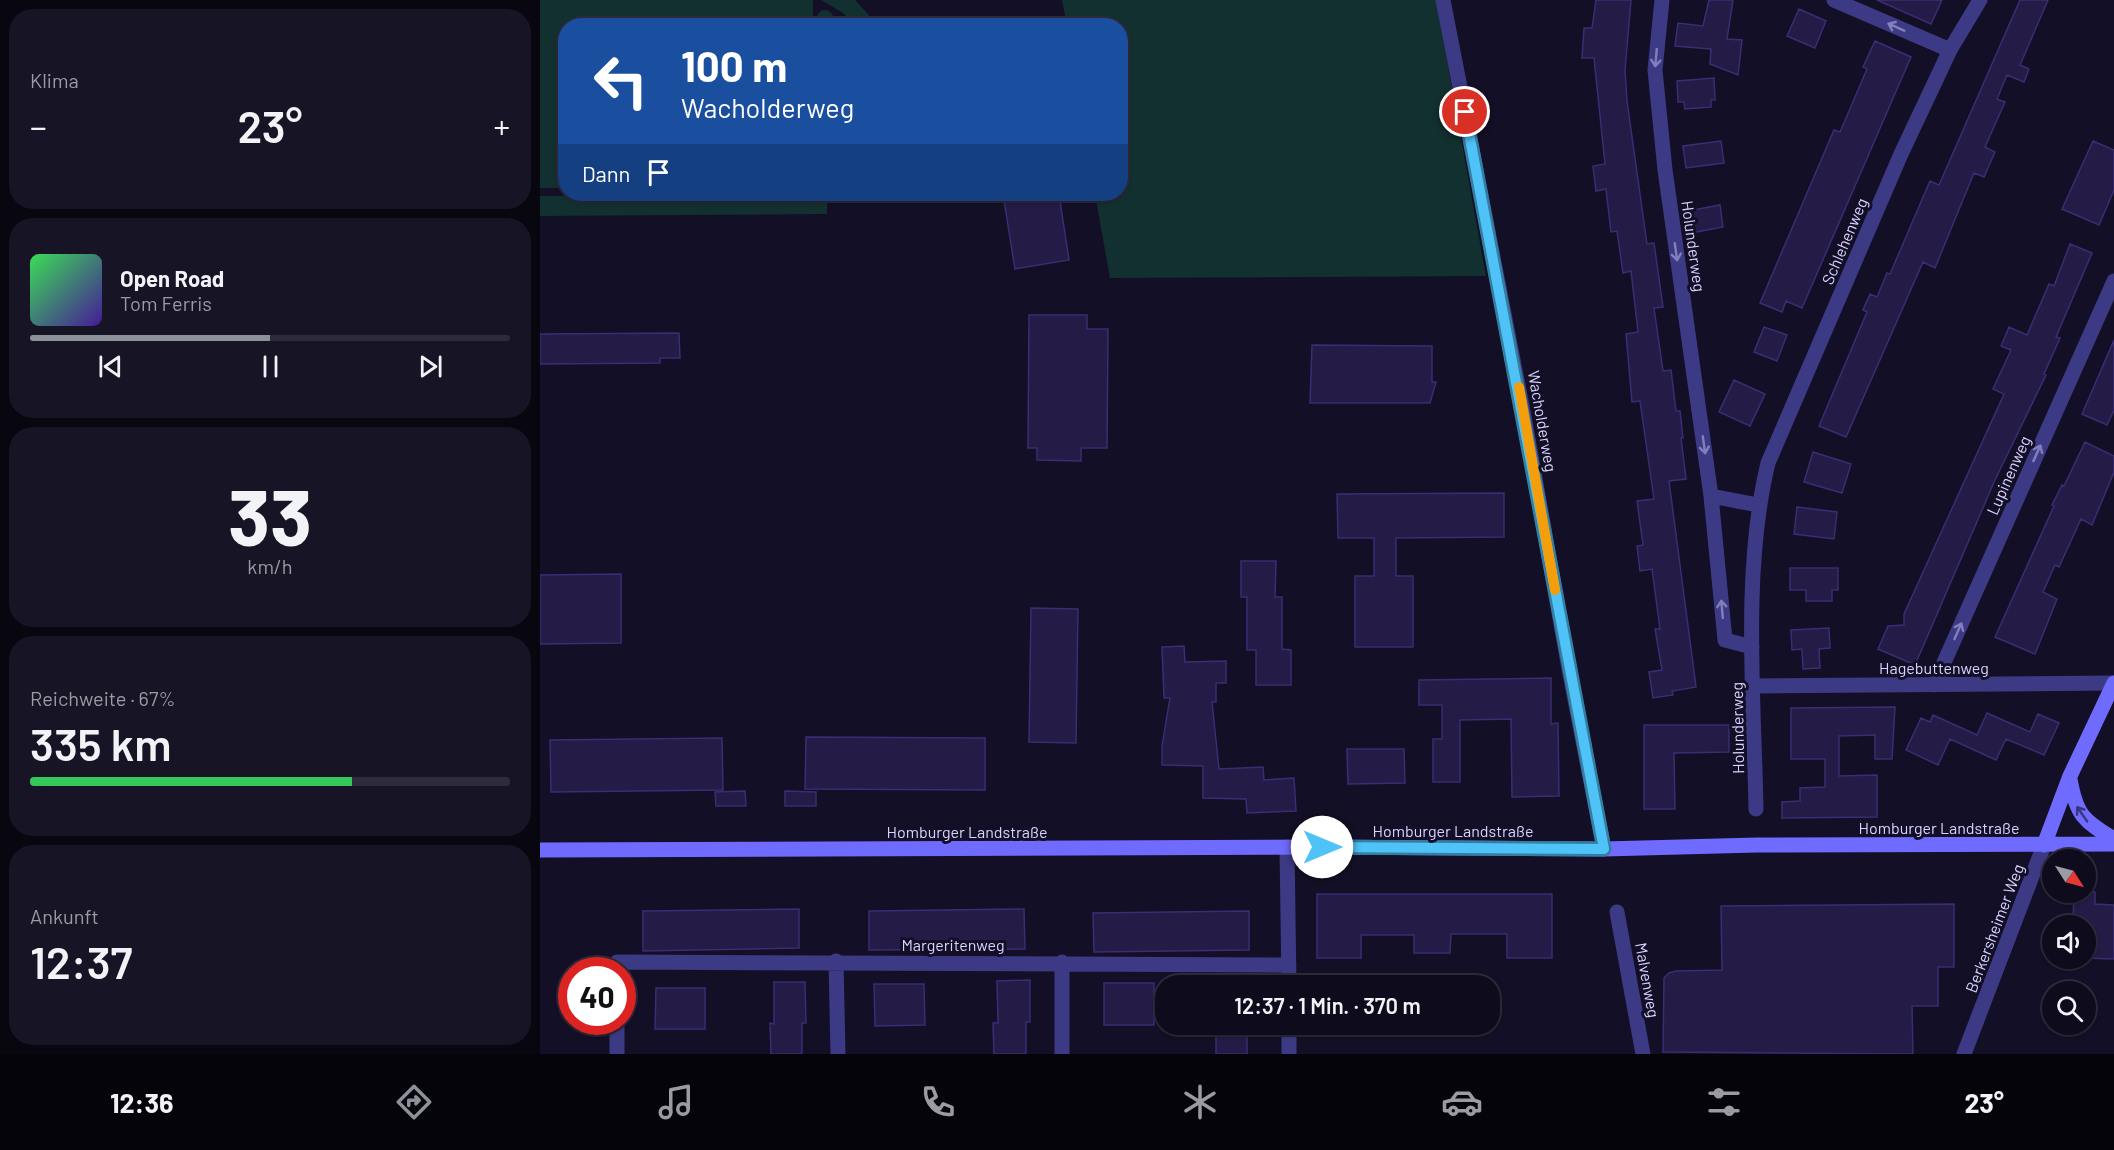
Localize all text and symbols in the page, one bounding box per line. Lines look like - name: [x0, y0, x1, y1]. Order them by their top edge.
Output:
- one-way arrow: [1888, 21, 1906, 32]
- text: 100 m: [681, 40, 787, 90]
- icon: left: [582, 42, 660, 120]
- one-way arrow: [1651, 48, 1662, 68]
- text: Klima: [30, 68, 79, 92]
- pin: [1439, 86, 1490, 137]
- text: Wacholderweg: [681, 91, 854, 123]
- icon: arrive: [1448, 95, 1481, 128]
- text: 23°: [237, 98, 303, 152]
- text: −: [30, 106, 47, 146]
- text: +: [494, 106, 510, 146]
- icon: arrive: [642, 156, 675, 189]
- text: Dann: [582, 160, 630, 186]
- street label: Schlehenweg: [1817, 195, 1871, 287]
- street label: Holunderweg: [1678, 199, 1710, 293]
- one-way arrow: [1671, 242, 1682, 261]
- text: Open Road: [120, 265, 224, 291]
- text: Tom Ferris: [120, 291, 212, 315]
- icon: previous: [94, 350, 127, 383]
- icon: pause: [254, 350, 287, 383]
- icon: next: [414, 350, 447, 383]
- street label: Wacholderweg: [1525, 369, 1561, 473]
- street label: Lupinenweg: [1982, 433, 2034, 517]
- one-way arrow: [1699, 435, 1710, 454]
- one-way arrow: [2033, 444, 2044, 462]
- text: 33: [228, 468, 312, 562]
- text: km/h: [247, 554, 293, 578]
- one-way arrow: [1716, 600, 1727, 620]
- one-way arrow: [1953, 623, 1964, 641]
- street label: Hagebuttenweg: [1879, 658, 1989, 677]
- street label: Holunderweg: [1727, 682, 1747, 774]
- text: Reichweite · 67%: [30, 686, 175, 710]
- text: 335 km: [30, 716, 171, 770]
- one-way arrow: [2076, 807, 2088, 823]
- position arrow: [1290, 815, 1354, 879]
- street label: Homburger Landstraße: [1859, 818, 2019, 837]
- street label: Homburger Landstraße: [1373, 821, 1533, 840]
- street label: Homburger Landstraße: [887, 822, 1047, 841]
- north arrow: [2042, 849, 2096, 903]
- map controls: [2042, 849, 2096, 1035]
- street label: Berkersheimer Weg: [1961, 861, 2027, 995]
- text: Ankunft: [30, 904, 99, 928]
- button: sound: [2042, 915, 2096, 969]
- text: 12:37: [30, 934, 133, 988]
- street label: Margeritenweg: [901, 935, 1005, 954]
- street label: Malvenweg: [1632, 941, 1664, 1019]
- speed limit sign: 40: [558, 957, 636, 1035]
- button: search: [2042, 981, 2096, 1035]
- text: 12:37 · 1 Min. · 370 m: [1234, 992, 1421, 1018]
- icon: directions: [393, 1081, 435, 1123]
- icon: music: [655, 1081, 697, 1123]
- icon: phone: [917, 1081, 959, 1123]
- icon: climate: [1179, 1081, 1221, 1123]
- icon: car: [1441, 1081, 1483, 1123]
- icon: filters: [1703, 1081, 1745, 1123]
- text: 12:36: [110, 1086, 174, 1118]
- text: 23°: [1965, 1086, 2004, 1118]

